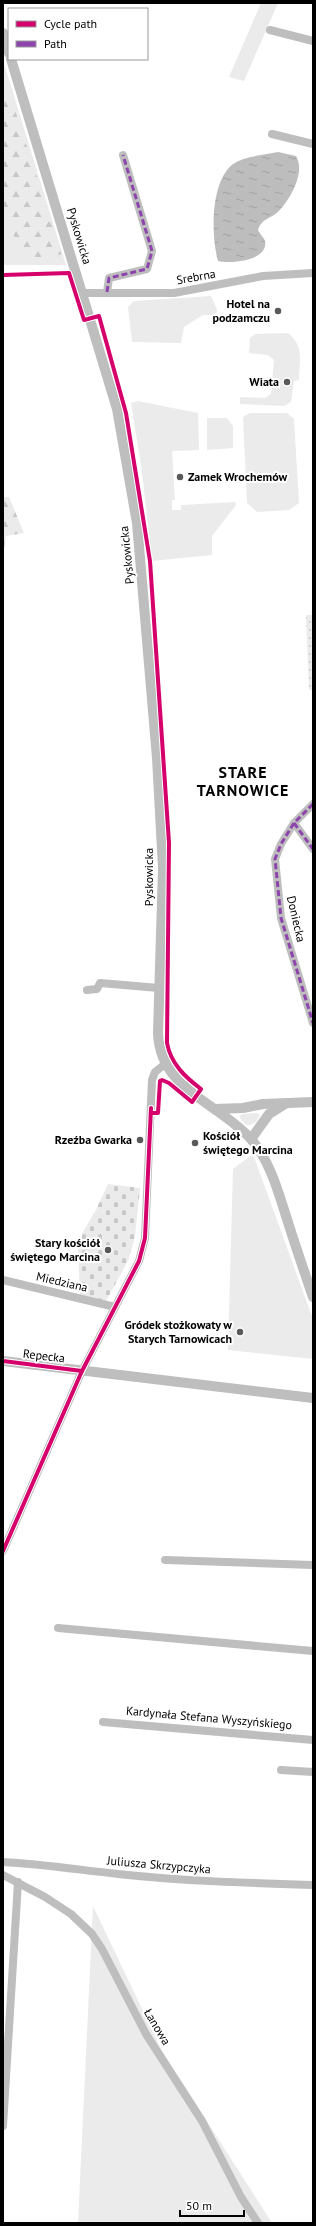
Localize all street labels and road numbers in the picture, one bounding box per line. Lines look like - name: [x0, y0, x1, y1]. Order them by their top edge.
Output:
- street label: Pyskowicka: [64, 206, 95, 266]
- street label: Srebrna: [175, 266, 217, 287]
- street label: Pyskowicka: [116, 525, 137, 585]
- street label: Pyskowicka: [141, 848, 156, 906]
- street label: Doniecka: [284, 894, 309, 944]
- street label: Miedziana: [35, 1268, 89, 1295]
- street label: Repecka: [22, 1345, 66, 1366]
- street label: Kardynała Stefana Wyszyńskiego: [125, 1703, 293, 1732]
- street label: Juliusza Skrzypczyka: [106, 1852, 212, 1877]
- street label: Łanowa: [141, 2006, 174, 2048]

